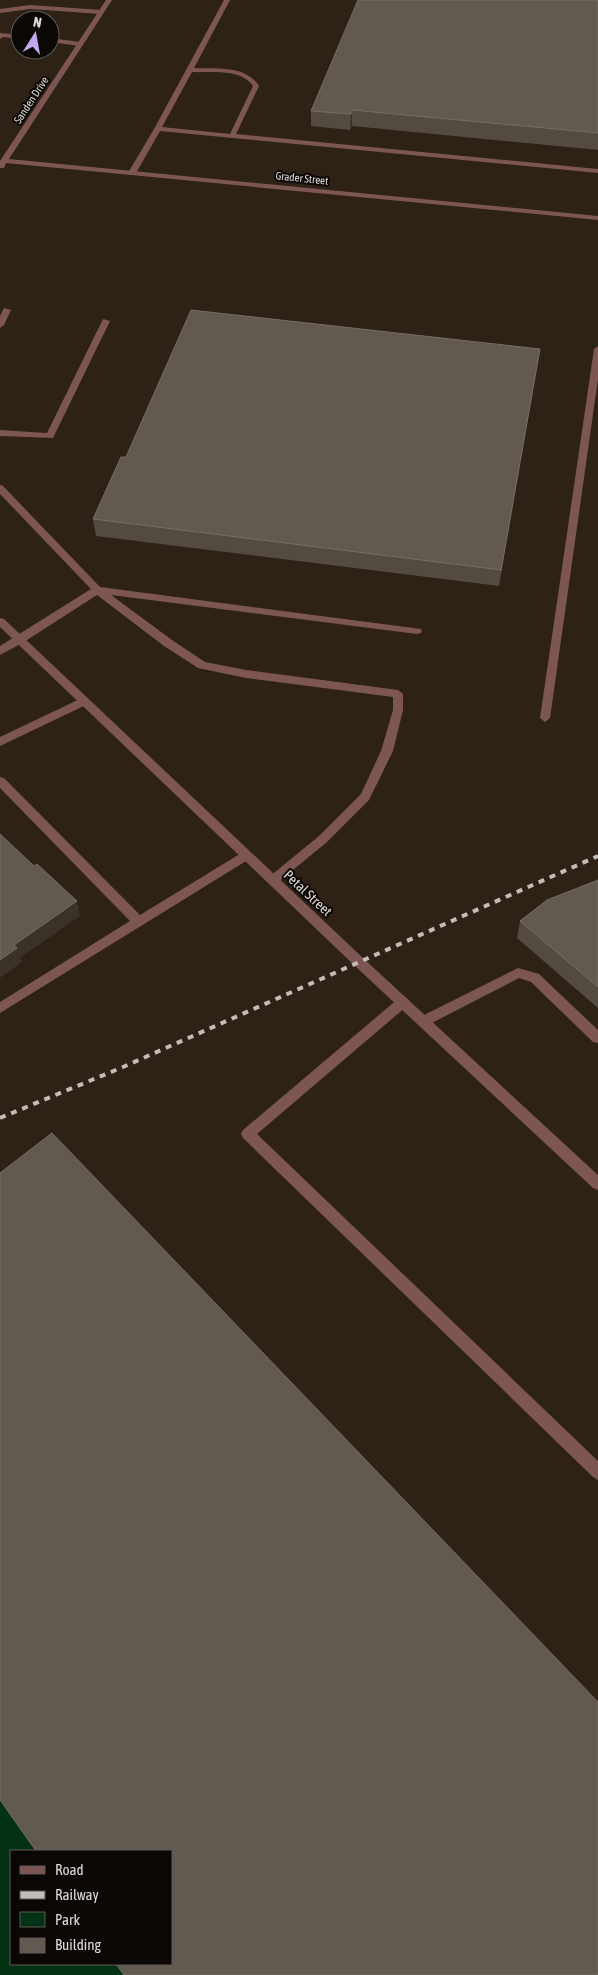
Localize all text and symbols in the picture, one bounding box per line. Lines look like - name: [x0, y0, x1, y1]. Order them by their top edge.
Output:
- north arrow: [10, 10, 60, 60]
- text: N: [32, 14, 43, 31]
- street label: Sanden Drive: [11, 74, 51, 126]
- street label: Grader Street: [275, 169, 329, 187]
- street label: Petal Street: [281, 867, 335, 919]
- legend: [10, 1850, 172, 1965]
- text: Road: [55, 1861, 84, 1878]
- text: Railway: [55, 1886, 99, 1903]
- text: Park: [55, 1911, 80, 1928]
- text: Building: [55, 1936, 101, 1953]

